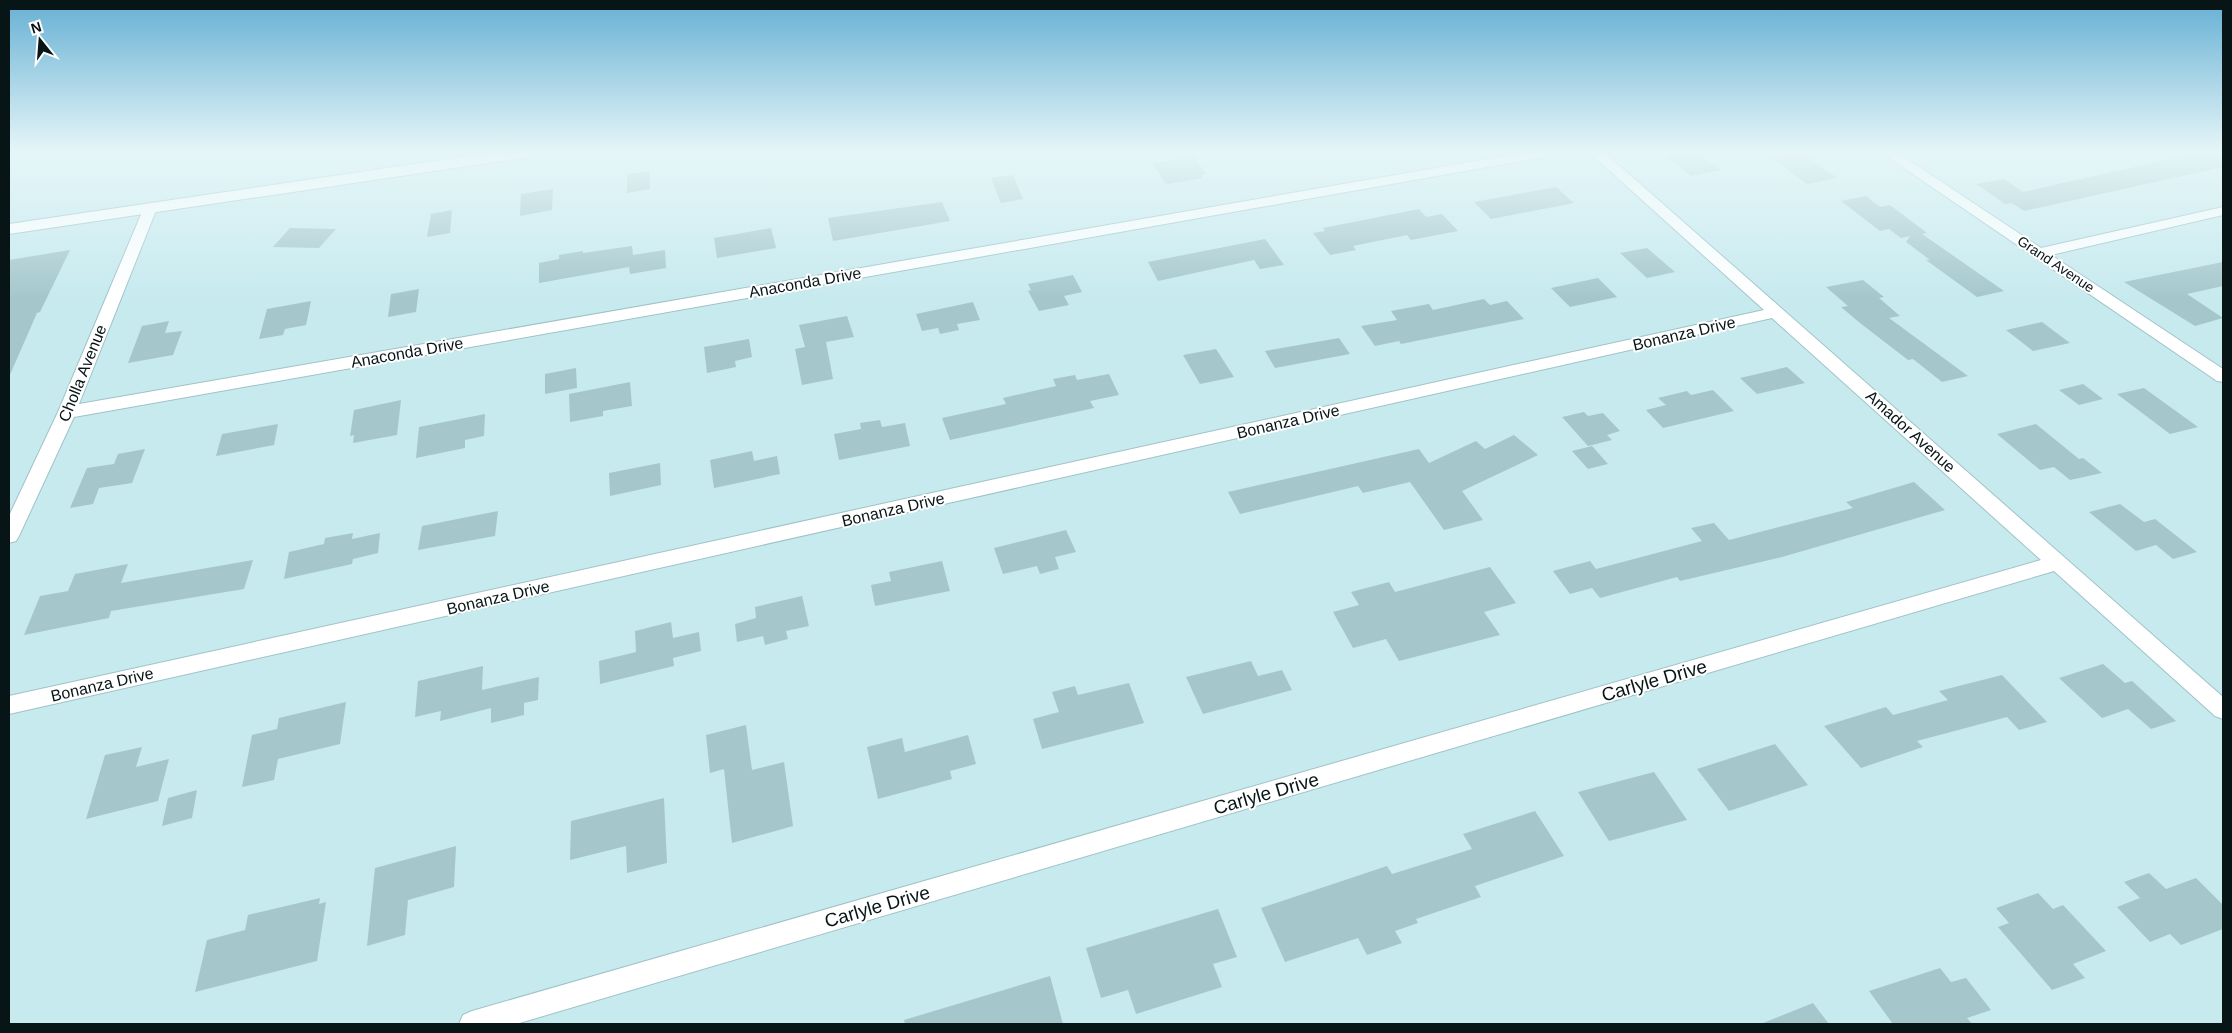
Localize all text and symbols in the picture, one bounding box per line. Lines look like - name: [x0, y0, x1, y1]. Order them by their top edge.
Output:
- north arrow: [15, 15, 65, 65]
- text: N: [29, 18, 43, 37]
- street label: Grand Avenue: [2015, 232, 2098, 296]
- street label: Anaconda Drive: [748, 264, 863, 301]
- street label: Bonanza Drive: [1631, 313, 1737, 354]
- street label: Cholla Avenue: [55, 322, 110, 424]
- street label: Anaconda Drive: [350, 334, 465, 371]
- street label: Amador Avenue: [1863, 387, 1959, 476]
- street label: Bonanza Drive: [1235, 401, 1341, 442]
- street label: Bonanza Drive: [840, 489, 946, 530]
- street label: Bonanza Drive: [445, 577, 551, 618]
- street label: Carlyle Drive: [1599, 655, 1709, 706]
- street label: Bonanza Drive: [49, 664, 155, 705]
- street label: Carlyle Drive: [1211, 768, 1321, 819]
- street label: Carlyle Drive: [822, 881, 932, 932]

